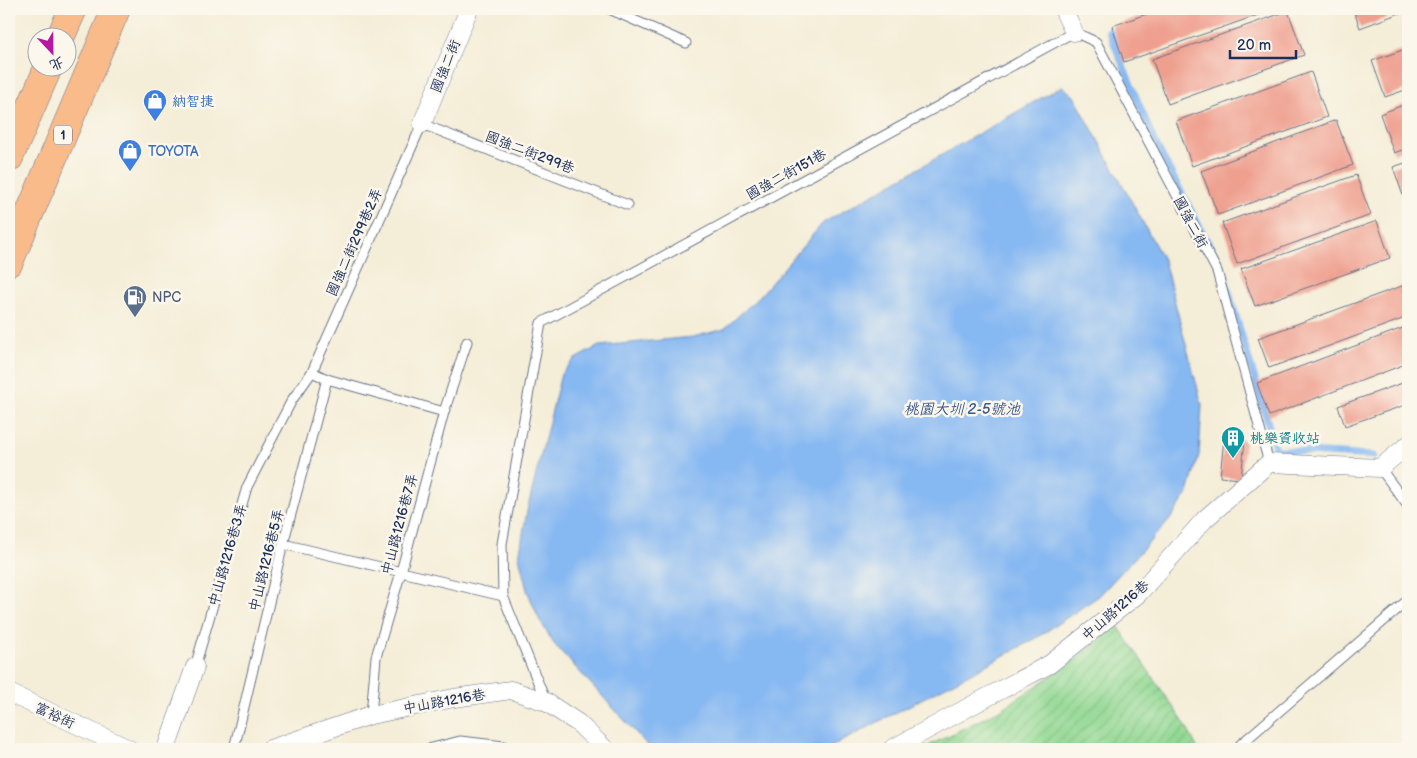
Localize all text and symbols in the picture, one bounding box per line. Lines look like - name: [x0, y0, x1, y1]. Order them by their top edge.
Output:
- north arrow: [28, 28, 78, 78]
- scale bar: [1230, 28, 1296, 60]
- text: 20 m: [1237, 36, 1271, 55]
- street label: 國強二街: [427, 37, 464, 95]
- text: 北: [47, 53, 66, 74]
- shop icon: 納智捷: [142, 88, 168, 122]
- place label: 納智捷: [172, 93, 214, 110]
- road number: 1: [54, 126, 72, 144]
- street label: 國強二街299巷: [483, 128, 578, 178]
- shop icon: TOYOTA: [117, 138, 143, 172]
- place label: TOYOTA: [148, 143, 199, 160]
- street label: 國強二街151巷: [743, 145, 830, 203]
- street label: 國強二街299巷2弄: [323, 185, 386, 299]
- street label: 國強二街: [1170, 194, 1211, 251]
- fuel station icon: NPC: [122, 284, 148, 318]
- place label: NPC: [152, 289, 181, 306]
- water label: 桃園大圳 2-5號池: [904, 400, 1021, 419]
- building icon: 桃樂資收站: [1220, 425, 1246, 459]
- place label: 桃樂資收站: [1250, 430, 1320, 447]
- street label: 中山路1216巷7弄: [378, 472, 421, 577]
- street label: 中山路1216巷3弄: [205, 502, 250, 608]
- street label: 中山路1216巷5弄: [245, 507, 287, 613]
- street label: 中山路1216巷: [1078, 576, 1153, 644]
- street label: 中山路1216巷: [402, 686, 488, 717]
- street label: 富裕街: [32, 699, 77, 732]

